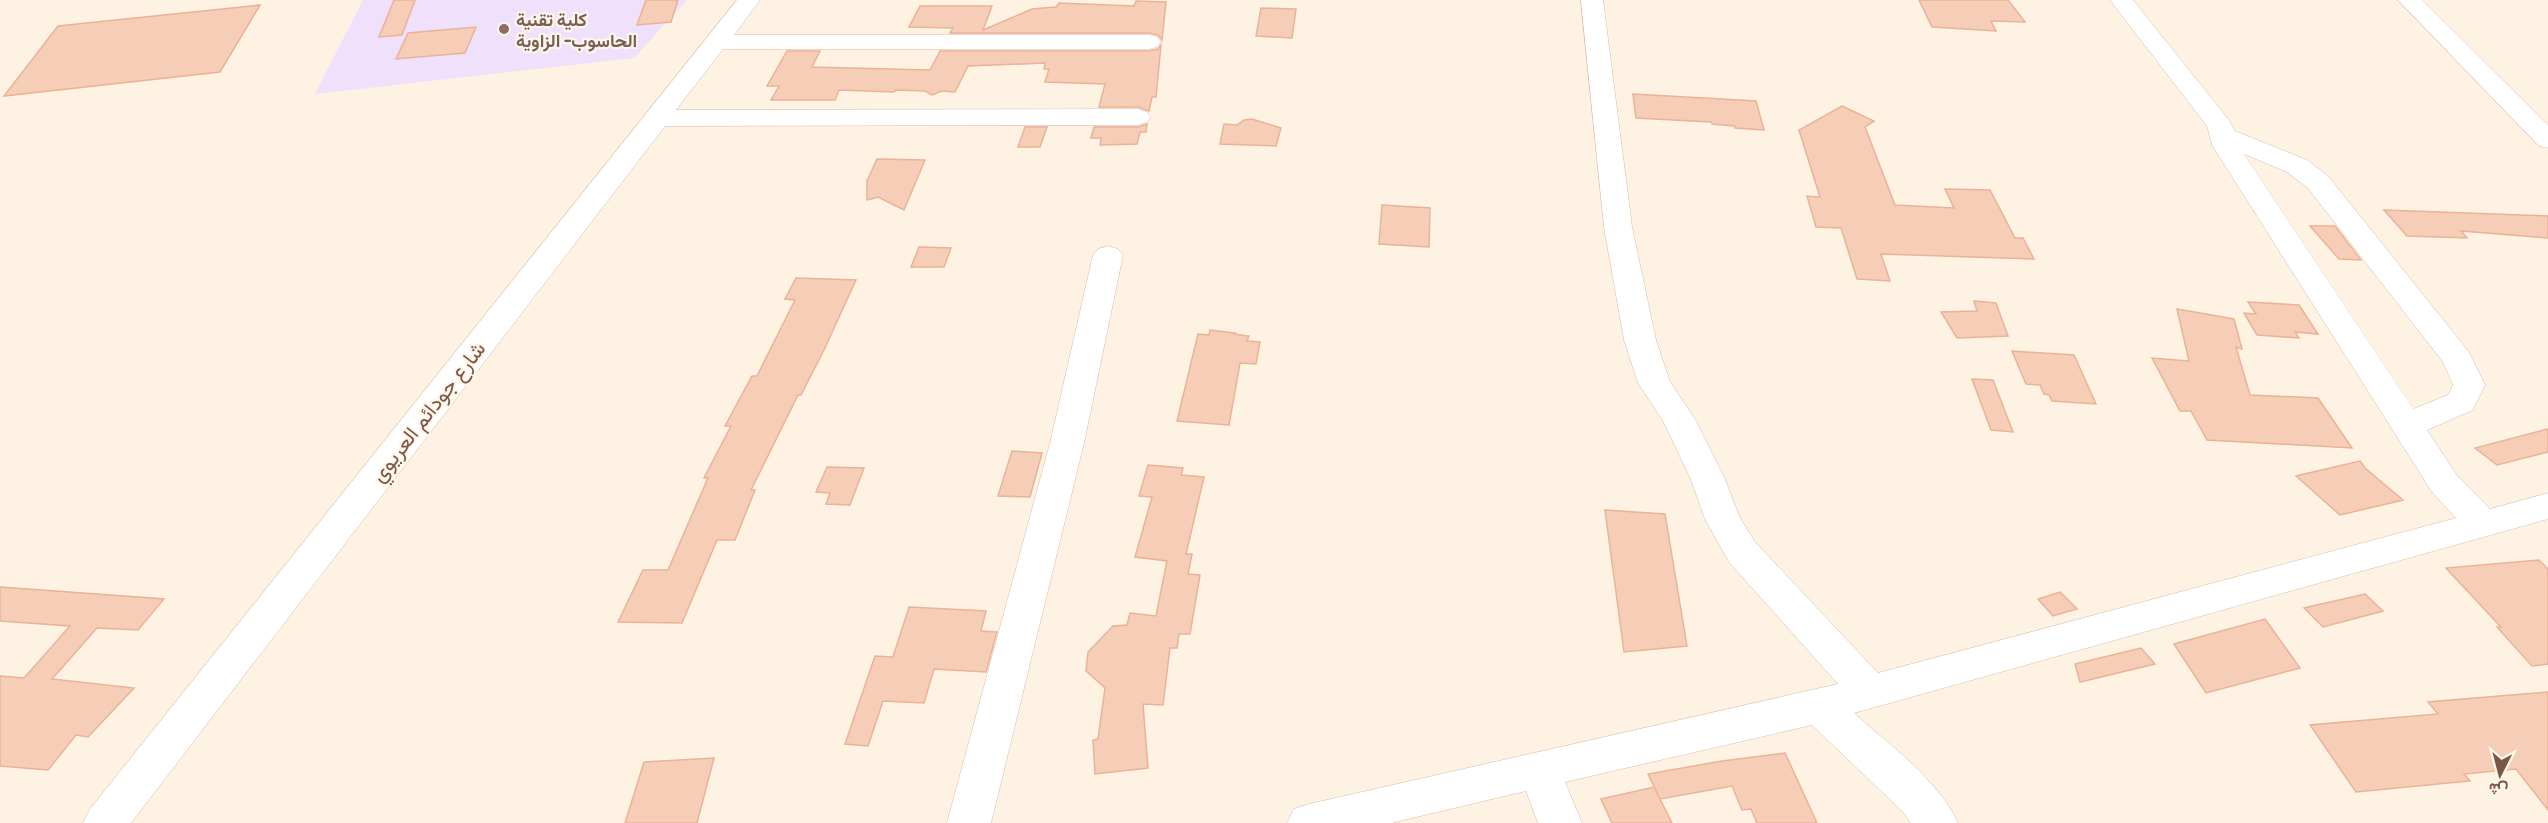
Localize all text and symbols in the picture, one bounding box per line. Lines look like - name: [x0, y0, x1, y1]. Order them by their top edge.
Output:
- place label: كلية تقنية الحاسوب- الزاوية: [516, 8, 637, 52]
- marker: كلية تقنية الحاسوب- الزاوية: [497, 22, 511, 36]
- street label: شارع جودائم العريوي: [364, 336, 494, 490]
- north arrow: [2470, 745, 2530, 805]
- text: ش: [2488, 779, 2509, 801]

